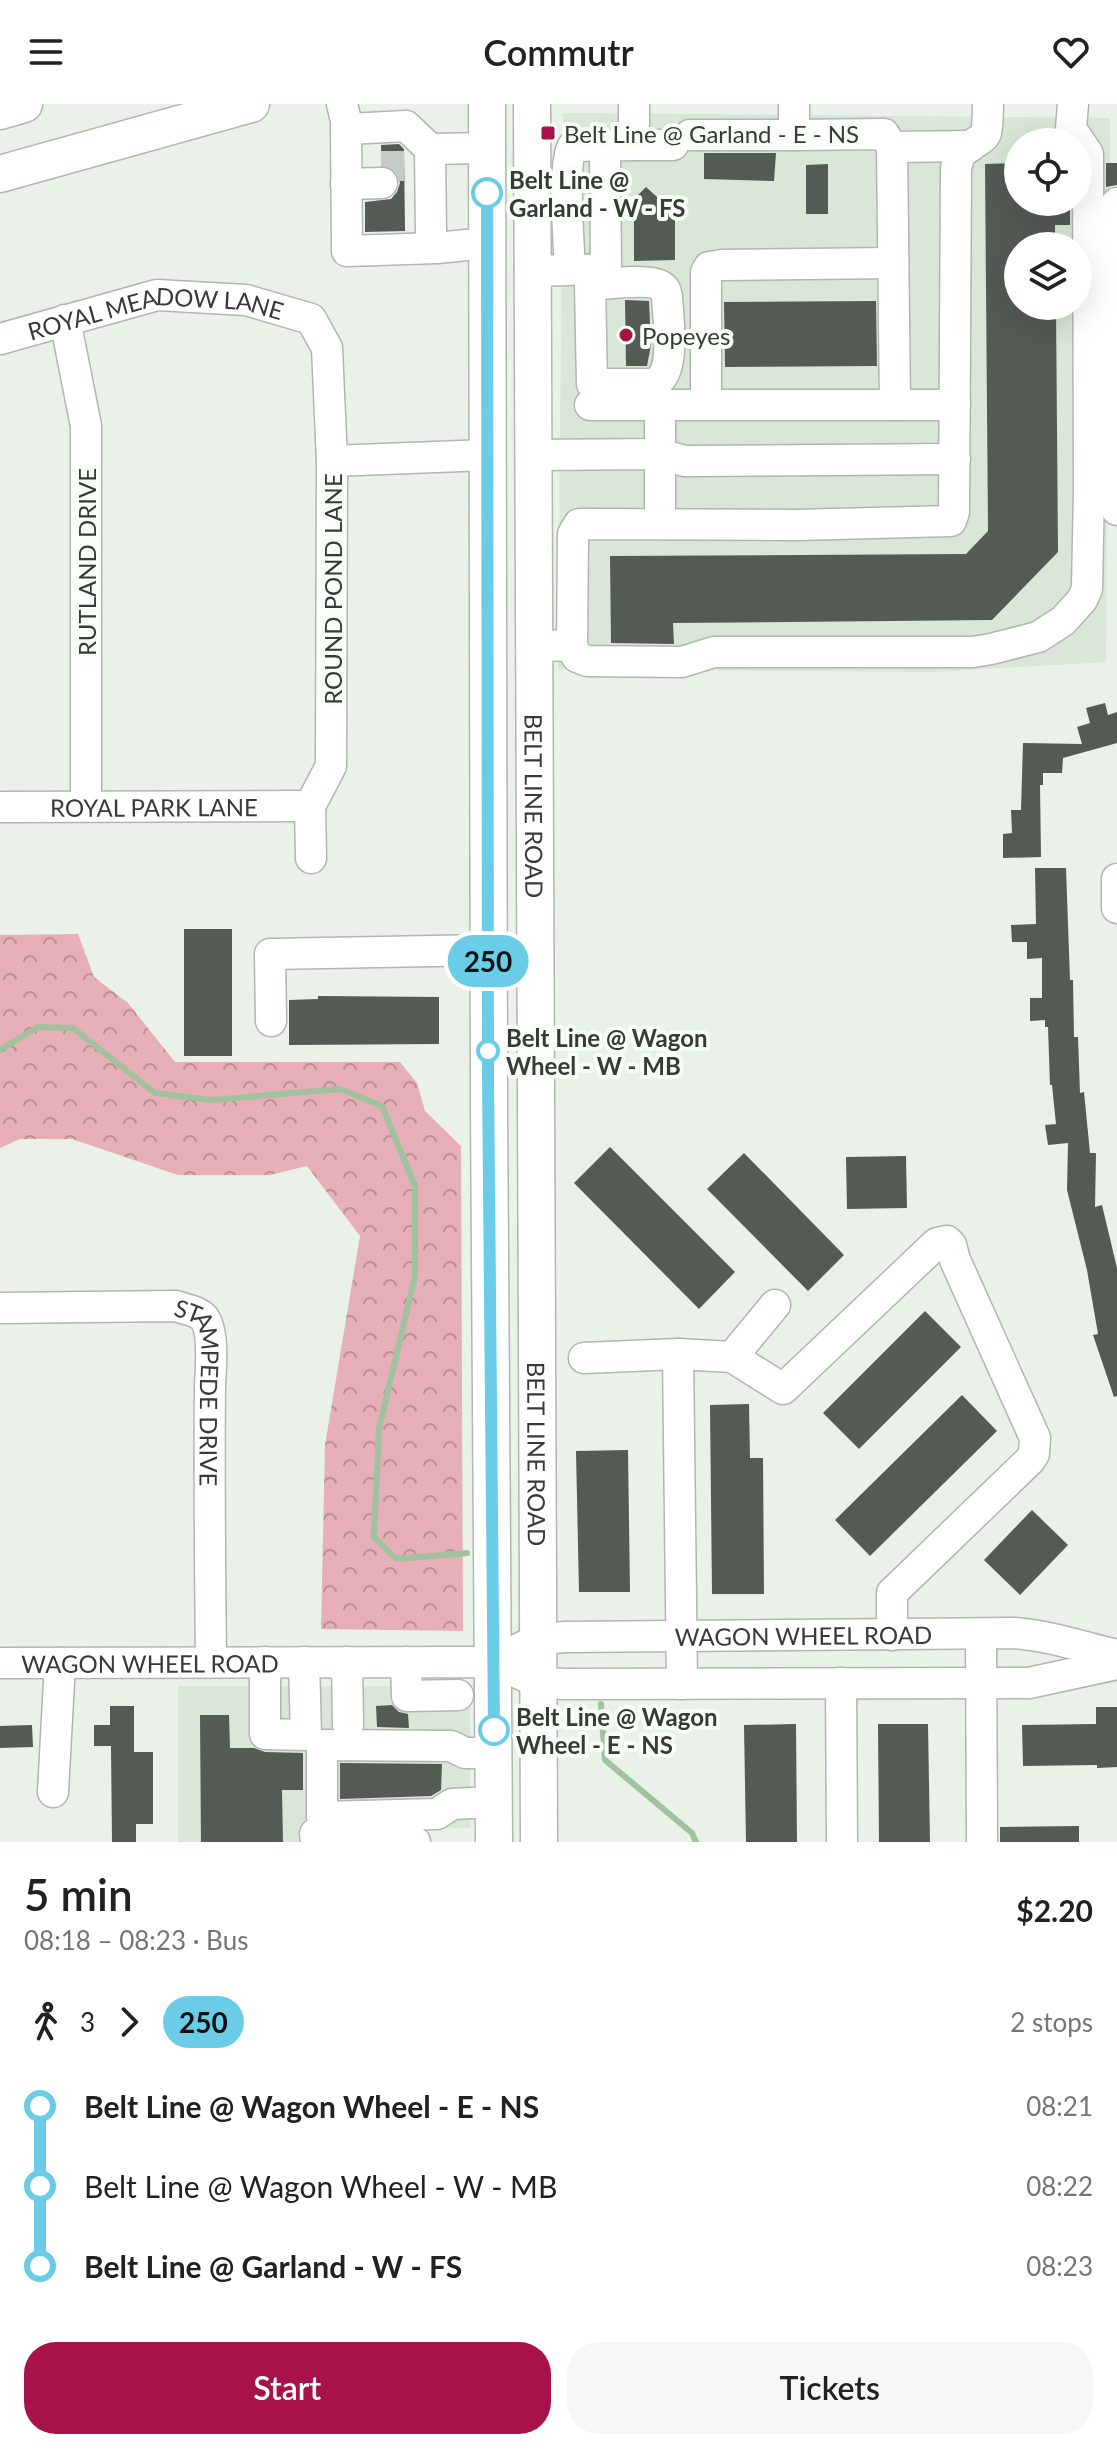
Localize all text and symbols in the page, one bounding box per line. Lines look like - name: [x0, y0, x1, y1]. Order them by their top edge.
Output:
- icon: menu: [24, 30, 68, 74]
- text: Commutr: [483, 30, 634, 74]
- icon: heart: [1049, 30, 1093, 74]
- place label: Belt Line @ Garland - E - NS: [564, 119, 859, 148]
- marker: Belt Line @ Garland - E - NS: [539, 124, 557, 142]
- map controls: [1004, 128, 1092, 320]
- button: locate: [1004, 128, 1092, 216]
- place label: Belt Line @ Garland - W - FS: [509, 165, 686, 222]
- marker: Belt Line @ Garland - W - FS: [472, 178, 502, 208]
- button: layers: [1004, 232, 1092, 320]
- street label: ROYAL MEADOW LANE: [24, 280, 287, 345]
- place label: Popeyes: [642, 321, 730, 350]
- marker: Popeyes: [617, 326, 635, 344]
- street label: RUTLAND DRIVE: [72, 468, 101, 656]
- street label: ROUND POND LANE: [318, 473, 347, 705]
- street label: BELT LINE ROAD: [520, 714, 550, 898]
- street label: ROYAL PARK LANE: [50, 792, 258, 821]
- line badge: 250: [442, 935, 534, 987]
- text: 250: [464, 944, 512, 978]
- place label: Belt Line @ Wagon Wheel - W - MB: [506, 1023, 708, 1080]
- marker: Belt Line @ Wagon Wheel - W - MB: [477, 1040, 499, 1062]
- street label: STAMPEDE DRIVE: [171, 1292, 226, 1486]
- street label: BELT LINE ROAD: [523, 1362, 552, 1546]
- street label: WAGON WHEEL ROAD: [675, 1619, 932, 1651]
- street label: WAGON WHEEL ROAD: [21, 1648, 279, 1677]
- place label: Belt Line @ Wagon Wheel - E - NS: [516, 1702, 718, 1759]
- marker: Belt Line @ Wagon Wheel - E - NS: [479, 1715, 509, 1745]
- text: 5 min: [24, 1868, 133, 1920]
- text: $2.20: [1016, 1892, 1093, 1928]
- text: 08:18 – 08:23 · Bus: [24, 1924, 248, 1956]
- icon: walk: [24, 2000, 68, 2044]
- icon: forward: [107, 2000, 151, 2044]
- text: 250: [179, 2005, 228, 2039]
- text: 3: [80, 2006, 95, 2038]
- text: 2 stops: [1010, 2006, 1093, 2038]
- text: Belt Line @ Wagon Wheel - E - NS: [84, 2088, 539, 2124]
- text: 08:21: [1026, 2090, 1093, 2122]
- text: Belt Line @ Wagon Wheel - W - MB: [84, 2168, 557, 2204]
- text: 08:22: [1026, 2170, 1093, 2202]
- text: Belt Line @ Garland - W - FS: [84, 2248, 462, 2284]
- text: 08:23: [1026, 2250, 1093, 2282]
- button: Start: [24, 2342, 551, 2434]
- button: Tickets: [567, 2342, 1093, 2434]

